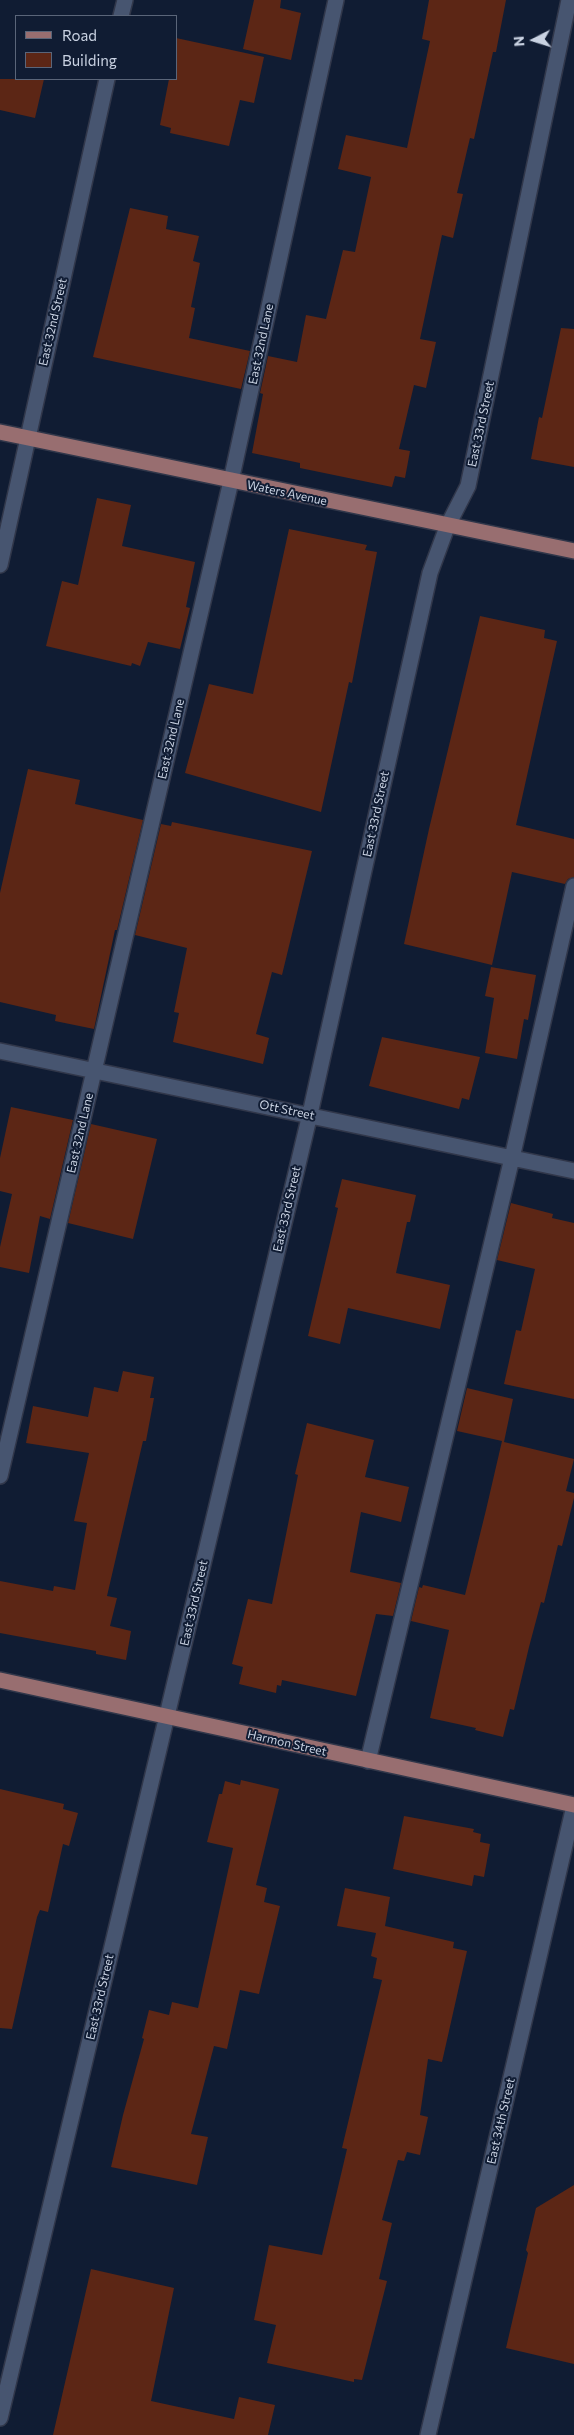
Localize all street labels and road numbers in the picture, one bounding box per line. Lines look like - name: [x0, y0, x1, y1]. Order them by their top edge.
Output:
- street label: East 32nd Street: [36, 277, 70, 367]
- street label: East 32nd Lane: [245, 302, 277, 386]
- street label: East 33rd Street: [465, 380, 497, 468]
- street label: Waters Avenue: [246, 477, 328, 509]
- street label: East 32nd Lane: [155, 697, 187, 781]
- street label: East 33rd Street: [360, 770, 392, 858]
- street label: East 32nd Lane: [64, 1091, 96, 1175]
- street label: Ott Street: [258, 1097, 316, 1123]
- street label: East 33rd Street: [270, 1165, 304, 1253]
- street label: East 33rd Street: [177, 1559, 211, 1647]
- street label: Harmon Street: [246, 1727, 328, 1759]
- street label: East 33rd Street: [83, 1953, 117, 2041]
- street label: East 34th Street: [484, 2076, 518, 2166]

